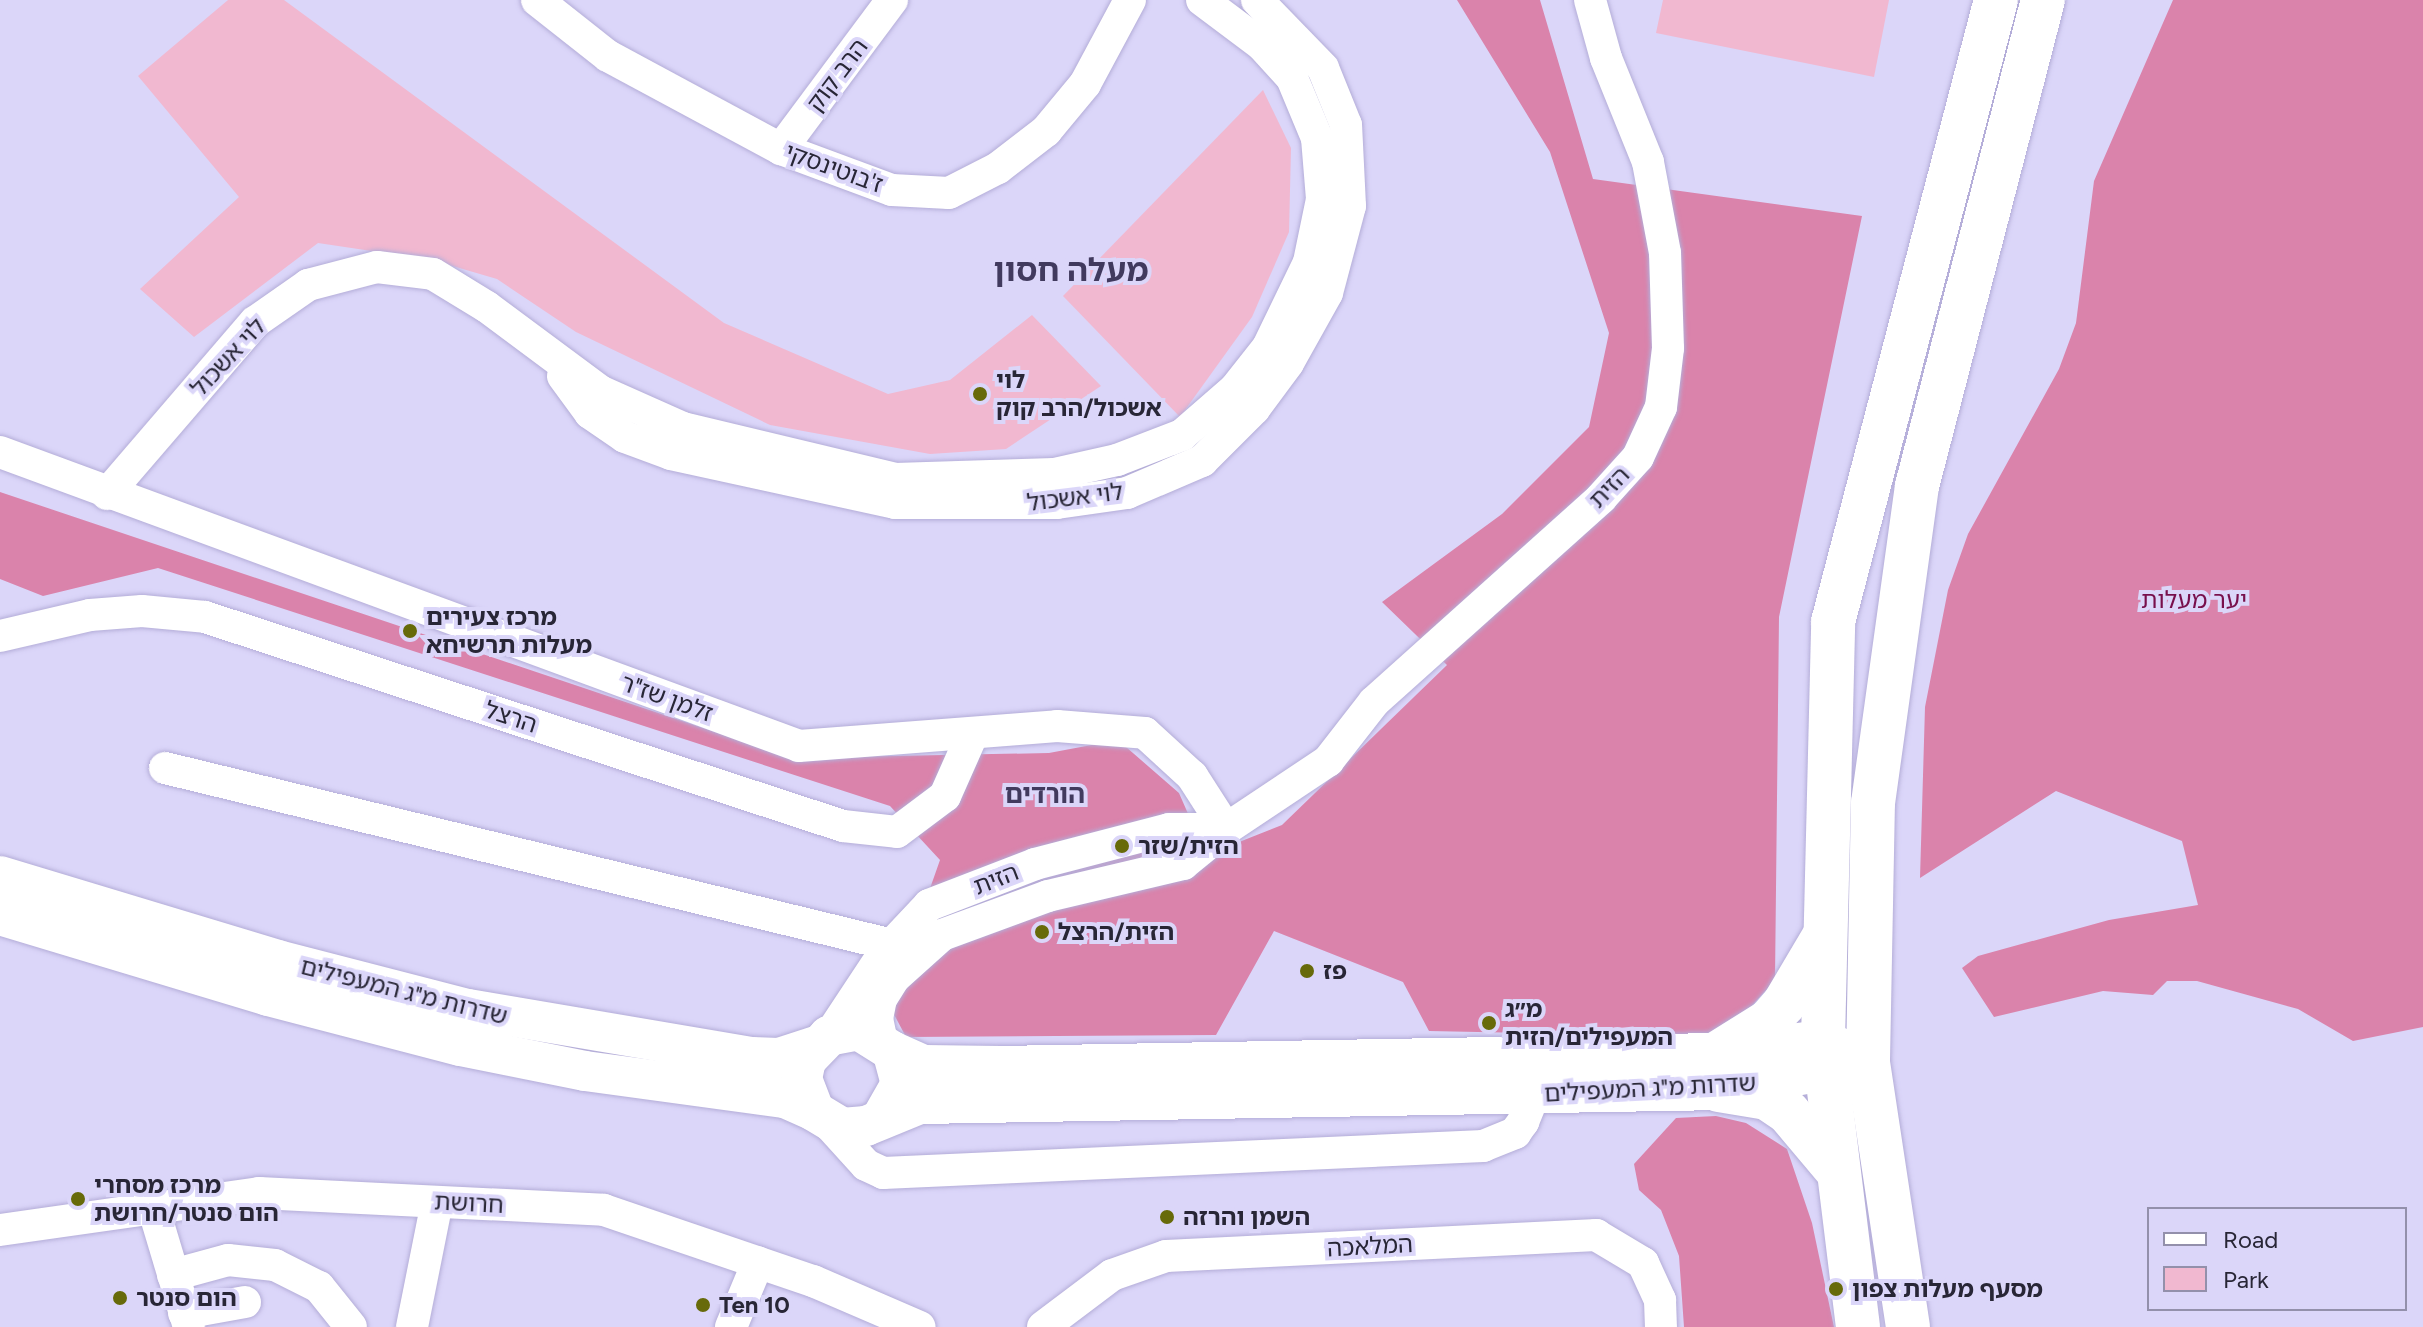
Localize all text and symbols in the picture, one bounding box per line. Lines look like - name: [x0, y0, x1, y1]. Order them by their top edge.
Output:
- street label: הרב קוק: [800, 33, 874, 117]
- street label: ז'בוטינסקי: [781, 137, 887, 199]
- district label: מעלה חסון: [993, 251, 1149, 289]
- street label: לוי אשכול: [185, 312, 271, 402]
- place label: לוי אשכול/הרב קוק: [996, 366, 1162, 422]
- marker: לוי אשכול/הרב קוק: [971, 385, 989, 403]
- street label: הזית: [1583, 460, 1635, 514]
- street label: לוי אשכול: [1025, 477, 1125, 517]
- park label: יער מעלות: [2141, 586, 2247, 614]
- place label: מרכז צעירים מעלות תרשיחא: [426, 603, 592, 659]
- marker: מרכז צעירים מעלות תרשיחא: [401, 622, 419, 640]
- street label: זלמן שז"ר: [617, 668, 717, 728]
- street label: הרצל: [481, 695, 541, 739]
- district label: הורדים: [1005, 779, 1085, 811]
- place label: הזית/שזר: [1138, 832, 1239, 860]
- marker: הזית/שזר: [1113, 837, 1131, 855]
- street label: הזית: [969, 857, 1023, 901]
- place label: הזית/הרצל: [1058, 918, 1174, 946]
- marker: הזית/הרצל: [1033, 923, 1051, 941]
- street label: שדרות מ"ג המעפילים: [298, 951, 510, 1031]
- place label: פז: [1323, 957, 1347, 985]
- marker: פז: [1298, 962, 1316, 980]
- place label: מ״ג המעפילים/הזית: [1505, 995, 1673, 1051]
- marker: מ״ג המעפילים/הזית: [1480, 1014, 1498, 1032]
- street label: שדרות מ"ג המעפילים: [1543, 1068, 1757, 1108]
- place label: מרכז מסחרי הום סנטר/חרושת: [94, 1171, 279, 1227]
- street label: חרושת: [433, 1187, 505, 1219]
- marker: מרכז מסחרי הום סנטר/חרושת: [69, 1190, 87, 1208]
- place label: השמן והרזה: [1183, 1203, 1310, 1231]
- legend: [2147, 1207, 2407, 1311]
- marker: השמן והרזה: [1158, 1208, 1176, 1226]
- text: Road: [2223, 1225, 2278, 1254]
- street label: המלאכה: [1326, 1229, 1414, 1263]
- text: Park: [2223, 1265, 2269, 1294]
- place label: מסעף מעלות צפון: [1852, 1275, 2043, 1303]
- marker: מסעף מעלות צפון: [1827, 1280, 1845, 1298]
- place label: הום סנטר: [136, 1284, 237, 1312]
- marker: הום סנטר: [111, 1289, 129, 1307]
- place label: Ten 10: [719, 1291, 790, 1319]
- marker: Ten 10: [694, 1296, 712, 1314]

